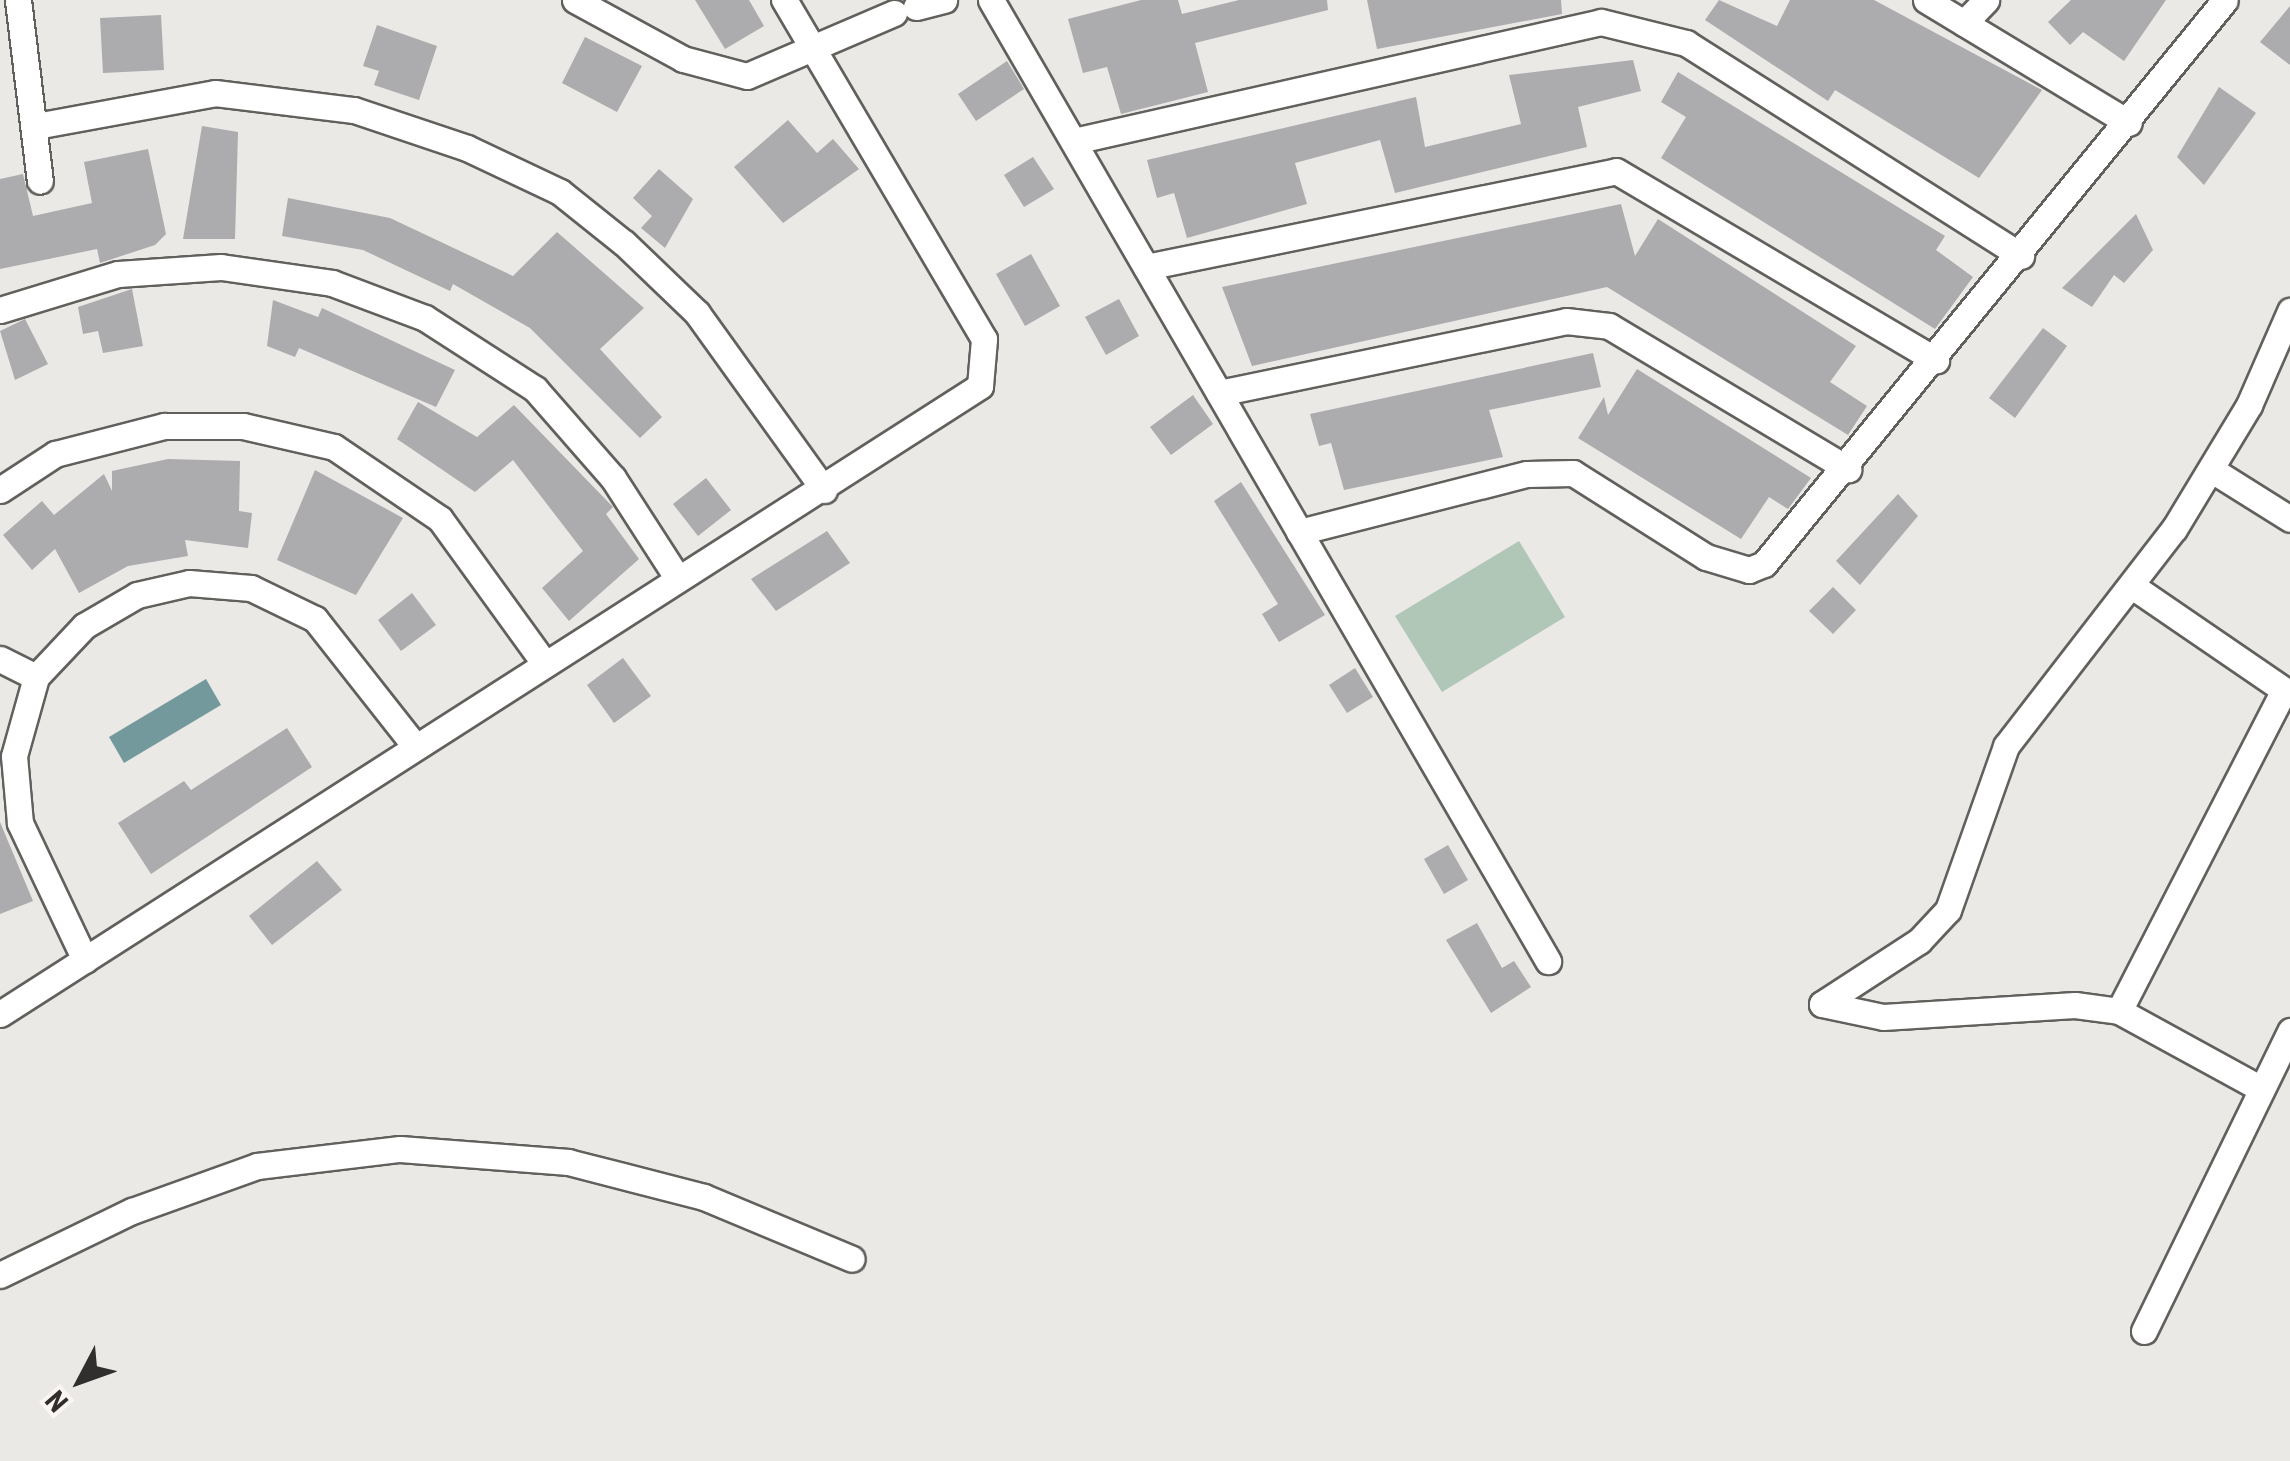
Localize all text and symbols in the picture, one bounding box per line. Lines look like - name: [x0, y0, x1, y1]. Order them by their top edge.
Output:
- north arrow: [30, 1331, 130, 1431]
- text: N: [39, 1384, 75, 1418]

